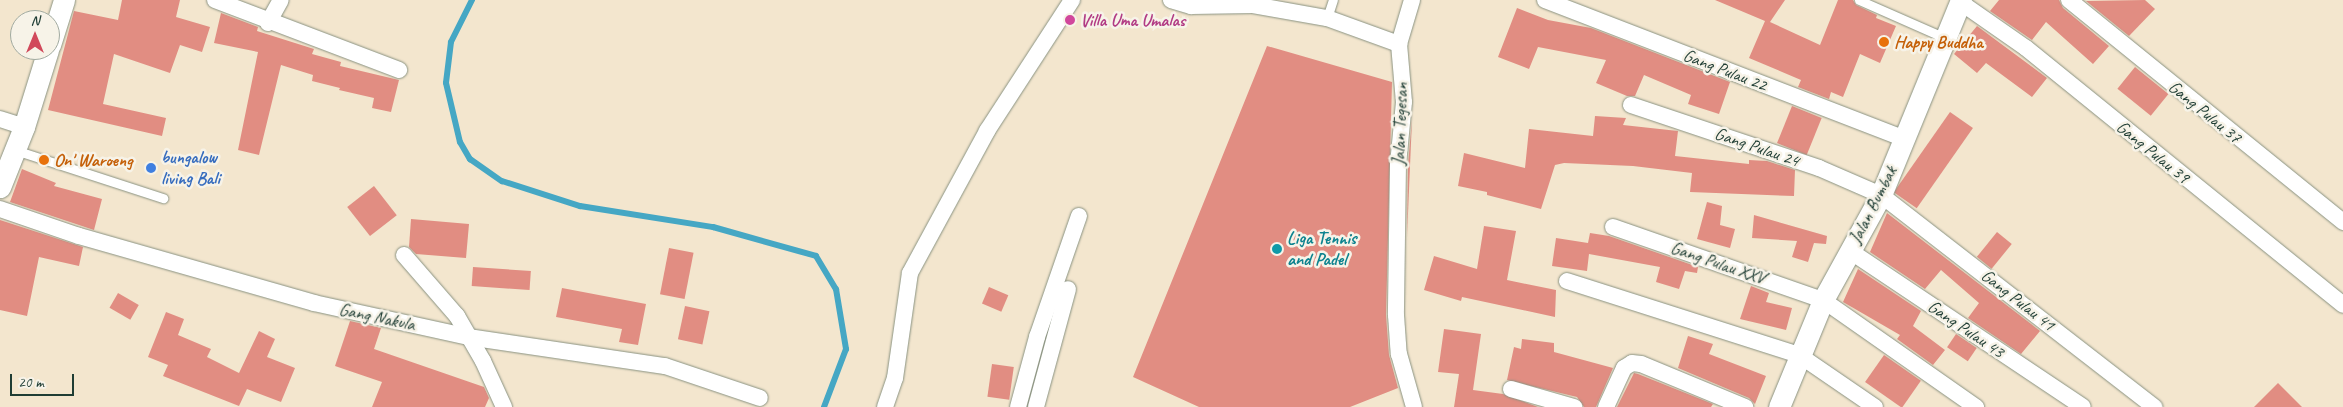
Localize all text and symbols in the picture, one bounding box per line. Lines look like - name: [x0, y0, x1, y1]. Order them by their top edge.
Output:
- place label: Villa Uma Umalas: [1080, 9, 1187, 31]
- north arrow: [10, 10, 60, 60]
- text: N: [31, 12, 39, 29]
- marker: Villa Uma Umalas: [1064, 14, 1076, 26]
- place label: Happy Buddha: [1894, 31, 1983, 53]
- marker: Happy Buddha: [1878, 36, 1890, 48]
- street label: Gang Pulau 22: [1680, 44, 1770, 96]
- street label: Gang Pulau 37: [2164, 76, 2246, 148]
- street label: Jalan Tegesan: [1388, 83, 1412, 165]
- street label: Gang Pulau 39: [2112, 116, 2194, 188]
- street label: Gang Pulau 24: [1712, 123, 1802, 171]
- place label: bungalow living Bali: [161, 147, 221, 190]
- place label: On' Waroeng: [54, 149, 133, 171]
- marker: On' Waroeng: [38, 154, 50, 166]
- marker: bungalow living Bali: [145, 162, 157, 174]
- street label: Jalan Bumbak: [1844, 163, 1902, 247]
- place label: Liga Tennis and Padel: [1287, 228, 1356, 270]
- street label: Gang Pulau XXV: [1668, 237, 1768, 289]
- marker: Liga Tennis and Padel: [1271, 243, 1283, 255]
- street label: Gang Pulau 41: [1977, 265, 2059, 335]
- street label: Gang Pulau 43: [1924, 296, 2008, 362]
- street label: Gang Nakula: [337, 298, 417, 336]
- scale bar: [12, 364, 76, 396]
- text: 20 m: [18, 373, 44, 392]

